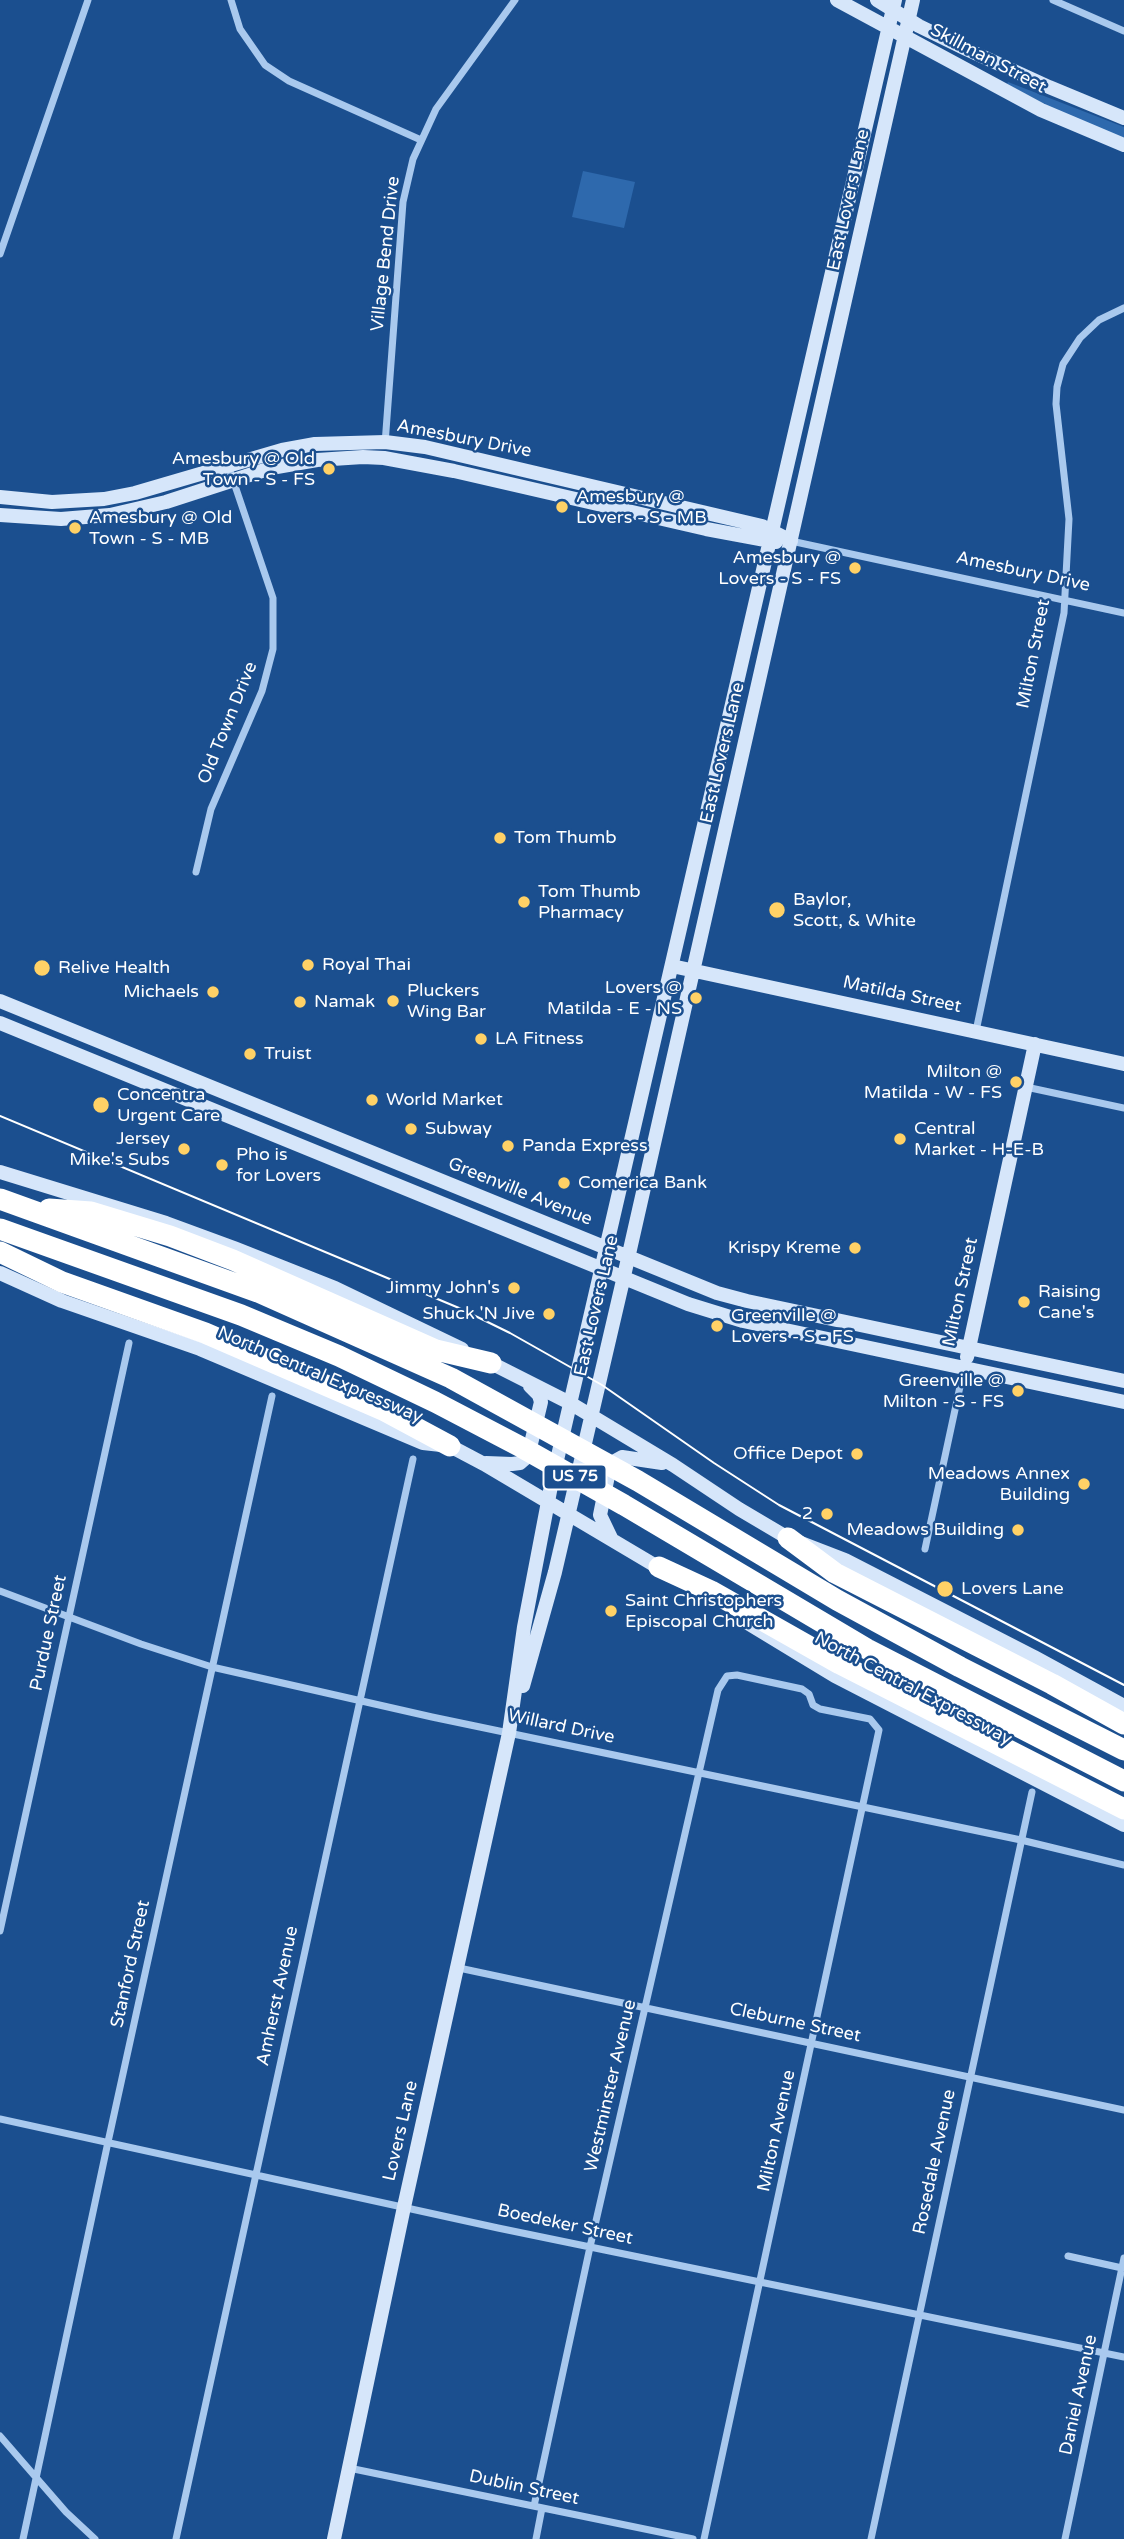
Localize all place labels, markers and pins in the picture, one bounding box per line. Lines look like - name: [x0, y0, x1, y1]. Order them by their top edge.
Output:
- place label: Amesbury @ Old Town - S - FS: [172, 448, 315, 490]
- marker: Amesbury @ Old Town - S - FS: [321, 461, 337, 477]
- place label: Amesbury @ Lovers - S - MB: [576, 486, 707, 528]
- marker: Amesbury @ Lovers - S - MB: [554, 499, 570, 515]
- place label: Amesbury @ Old Town - S - MB: [89, 507, 232, 550]
- marker: Amesbury @ Old Town - S - MB: [67, 520, 83, 536]
- place label: Amesbury @ Lovers - S - FS: [718, 547, 841, 590]
- marker: Amesbury @ Lovers - S - FS: [847, 560, 863, 576]
- place label: Tom Thumb: [514, 827, 617, 849]
- marker: Tom Thumb: [492, 830, 508, 846]
- place label: Tom Thumb Pharmacy: [538, 881, 641, 924]
- place label: Baylor, Scott, & White: [793, 889, 916, 932]
- marker: Tom Thumb Pharmacy: [516, 894, 532, 910]
- marker: Baylor, Scott, & White: [767, 900, 787, 920]
- place label: Royal Thai: [322, 954, 411, 976]
- place label: Relive Health: [58, 957, 170, 979]
- marker: Royal Thai: [300, 957, 316, 973]
- marker: Relive Health: [32, 958, 52, 978]
- place label: Lovers @ Matilda - E - NS: [547, 977, 682, 1020]
- place label: Pluckers Wing Bar: [407, 980, 486, 1023]
- place label: Michaels: [123, 981, 199, 1003]
- marker: Michaels: [205, 984, 221, 1000]
- marker: Lovers @ Matilda - E - NS: [688, 990, 704, 1006]
- place label: Namak: [314, 991, 375, 1013]
- marker: Pluckers Wing Bar: [385, 993, 401, 1009]
- marker: Namak: [292, 994, 308, 1010]
- place label: LA Fitness: [495, 1028, 584, 1050]
- marker: LA Fitness: [473, 1031, 489, 1047]
- place label: Truist: [264, 1043, 312, 1065]
- marker: Truist: [242, 1046, 258, 1062]
- place label: Milton @ Matilda - W - FS: [864, 1061, 1002, 1104]
- marker: Milton @ Matilda - W - FS: [1008, 1074, 1024, 1090]
- place label: Concentra Urgent Care: [117, 1084, 220, 1126]
- place label: World Market: [386, 1089, 503, 1111]
- marker: World Market: [364, 1092, 380, 1108]
- marker: Concentra Urgent Care: [91, 1095, 111, 1115]
- place label: Subway: [425, 1118, 492, 1140]
- place label: Central Market - H-E-B: [914, 1118, 1044, 1160]
- marker: Subway: [403, 1121, 419, 1137]
- place label: Jersey Mike's Subs: [69, 1128, 170, 1170]
- marker: Central Market - H-E-B: [892, 1131, 908, 1147]
- place label: Panda Express: [522, 1135, 648, 1157]
- marker: Panda Express: [500, 1138, 516, 1154]
- marker: Jersey Mike's Subs: [176, 1141, 192, 1157]
- place label: Pho is for Lovers: [236, 1144, 321, 1186]
- marker: Pho is for Lovers: [214, 1157, 230, 1173]
- place label: Comerica Bank: [578, 1172, 707, 1194]
- marker: Comerica Bank: [556, 1175, 572, 1191]
- place label: Krispy Kreme: [728, 1237, 841, 1259]
- marker: Krispy Kreme: [847, 1240, 863, 1256]
- place label: Jimmy John's: [386, 1277, 500, 1299]
- marker: Jimmy John's: [506, 1280, 522, 1296]
- place label: Raising Cane's: [1038, 1281, 1101, 1324]
- marker: Raising Cane's: [1016, 1294, 1032, 1310]
- place label: Shuck 'N Jive: [423, 1303, 535, 1325]
- place label: Greenville @ Lovers - S - FS: [731, 1305, 854, 1348]
- marker: Shuck 'N Jive: [541, 1306, 557, 1322]
- marker: Greenville @ Lovers - S - FS: [709, 1318, 725, 1334]
- place label: Greenville @ Milton - S - FS: [883, 1370, 1004, 1412]
- marker: Greenville @ Milton - S - FS: [1010, 1383, 1026, 1399]
- place label: Office Depot: [733, 1443, 843, 1465]
- marker: Office Depot: [849, 1446, 865, 1462]
- place label: Meadows Annex Building: [928, 1463, 1070, 1506]
- marker: Meadows Annex Building: [1076, 1476, 1092, 1492]
- place label: 2: [802, 1503, 813, 1525]
- marker: 2: [819, 1506, 835, 1522]
- place label: Meadows Building: [846, 1519, 1004, 1541]
- marker: Meadows Building: [1010, 1522, 1026, 1538]
- place label: Lovers Lane: [961, 1578, 1064, 1600]
- marker: Lovers Lane: [935, 1579, 955, 1599]
- place label: Saint Christophers Episcopal Church: [625, 1590, 782, 1632]
- marker: Saint Christophers Episcopal Church: [603, 1603, 619, 1619]

